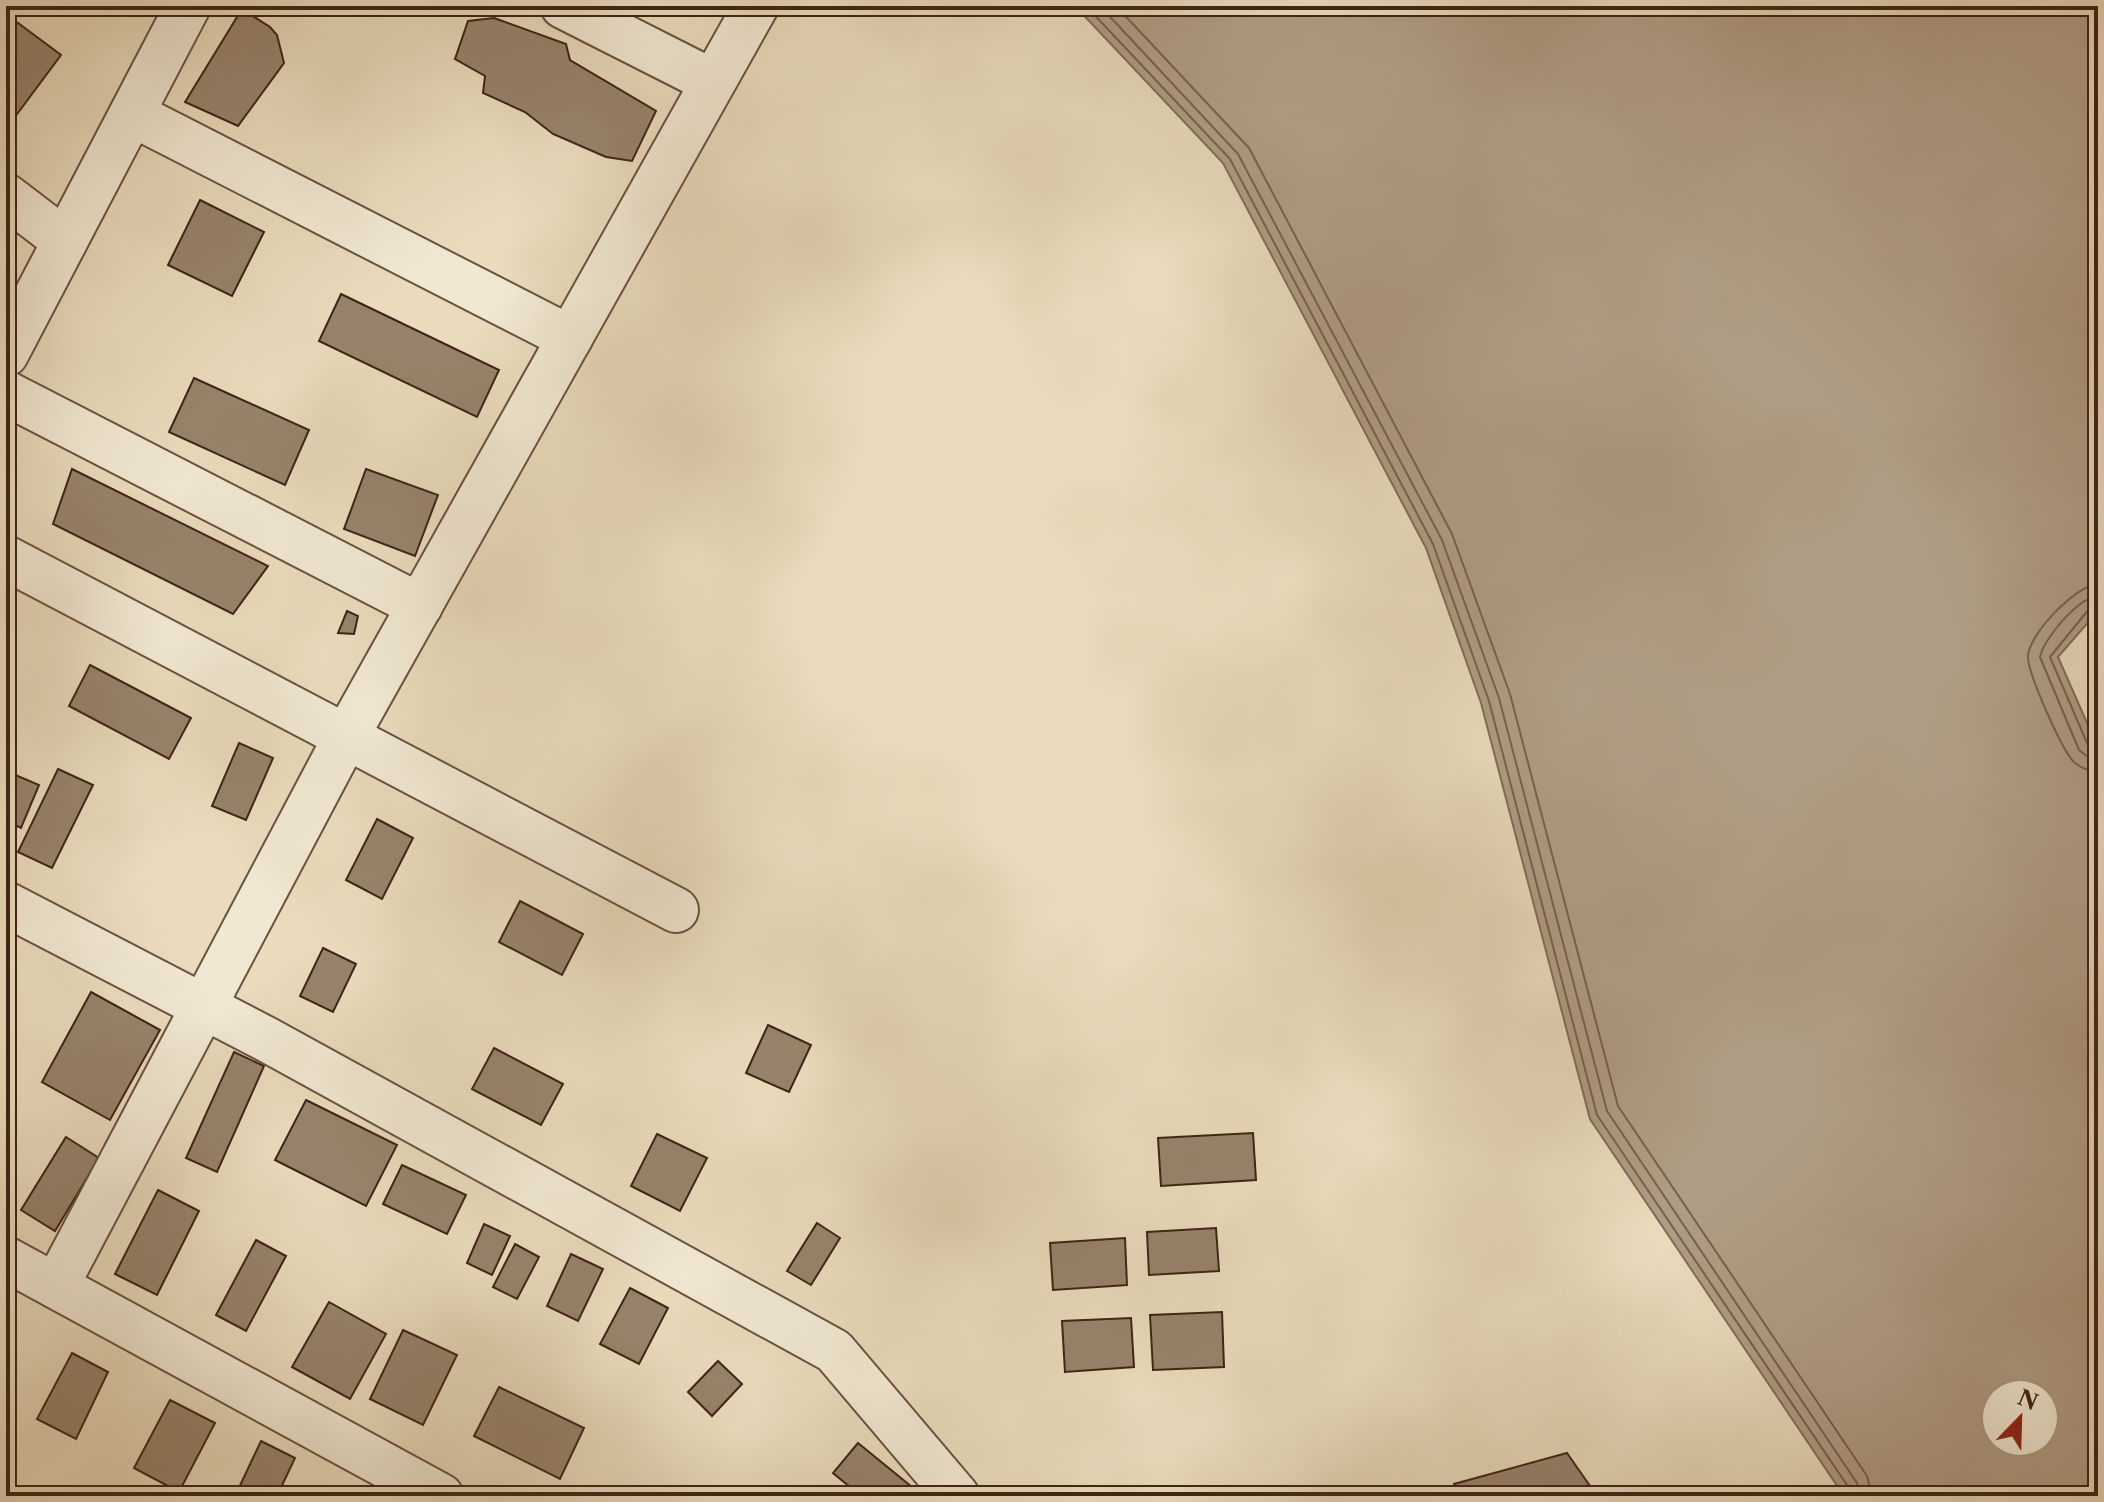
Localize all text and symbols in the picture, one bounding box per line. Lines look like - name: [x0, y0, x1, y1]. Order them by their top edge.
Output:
- north arrow: [1980, 1378, 2060, 1458]
- text: N: [2014, 1384, 2042, 1416]

